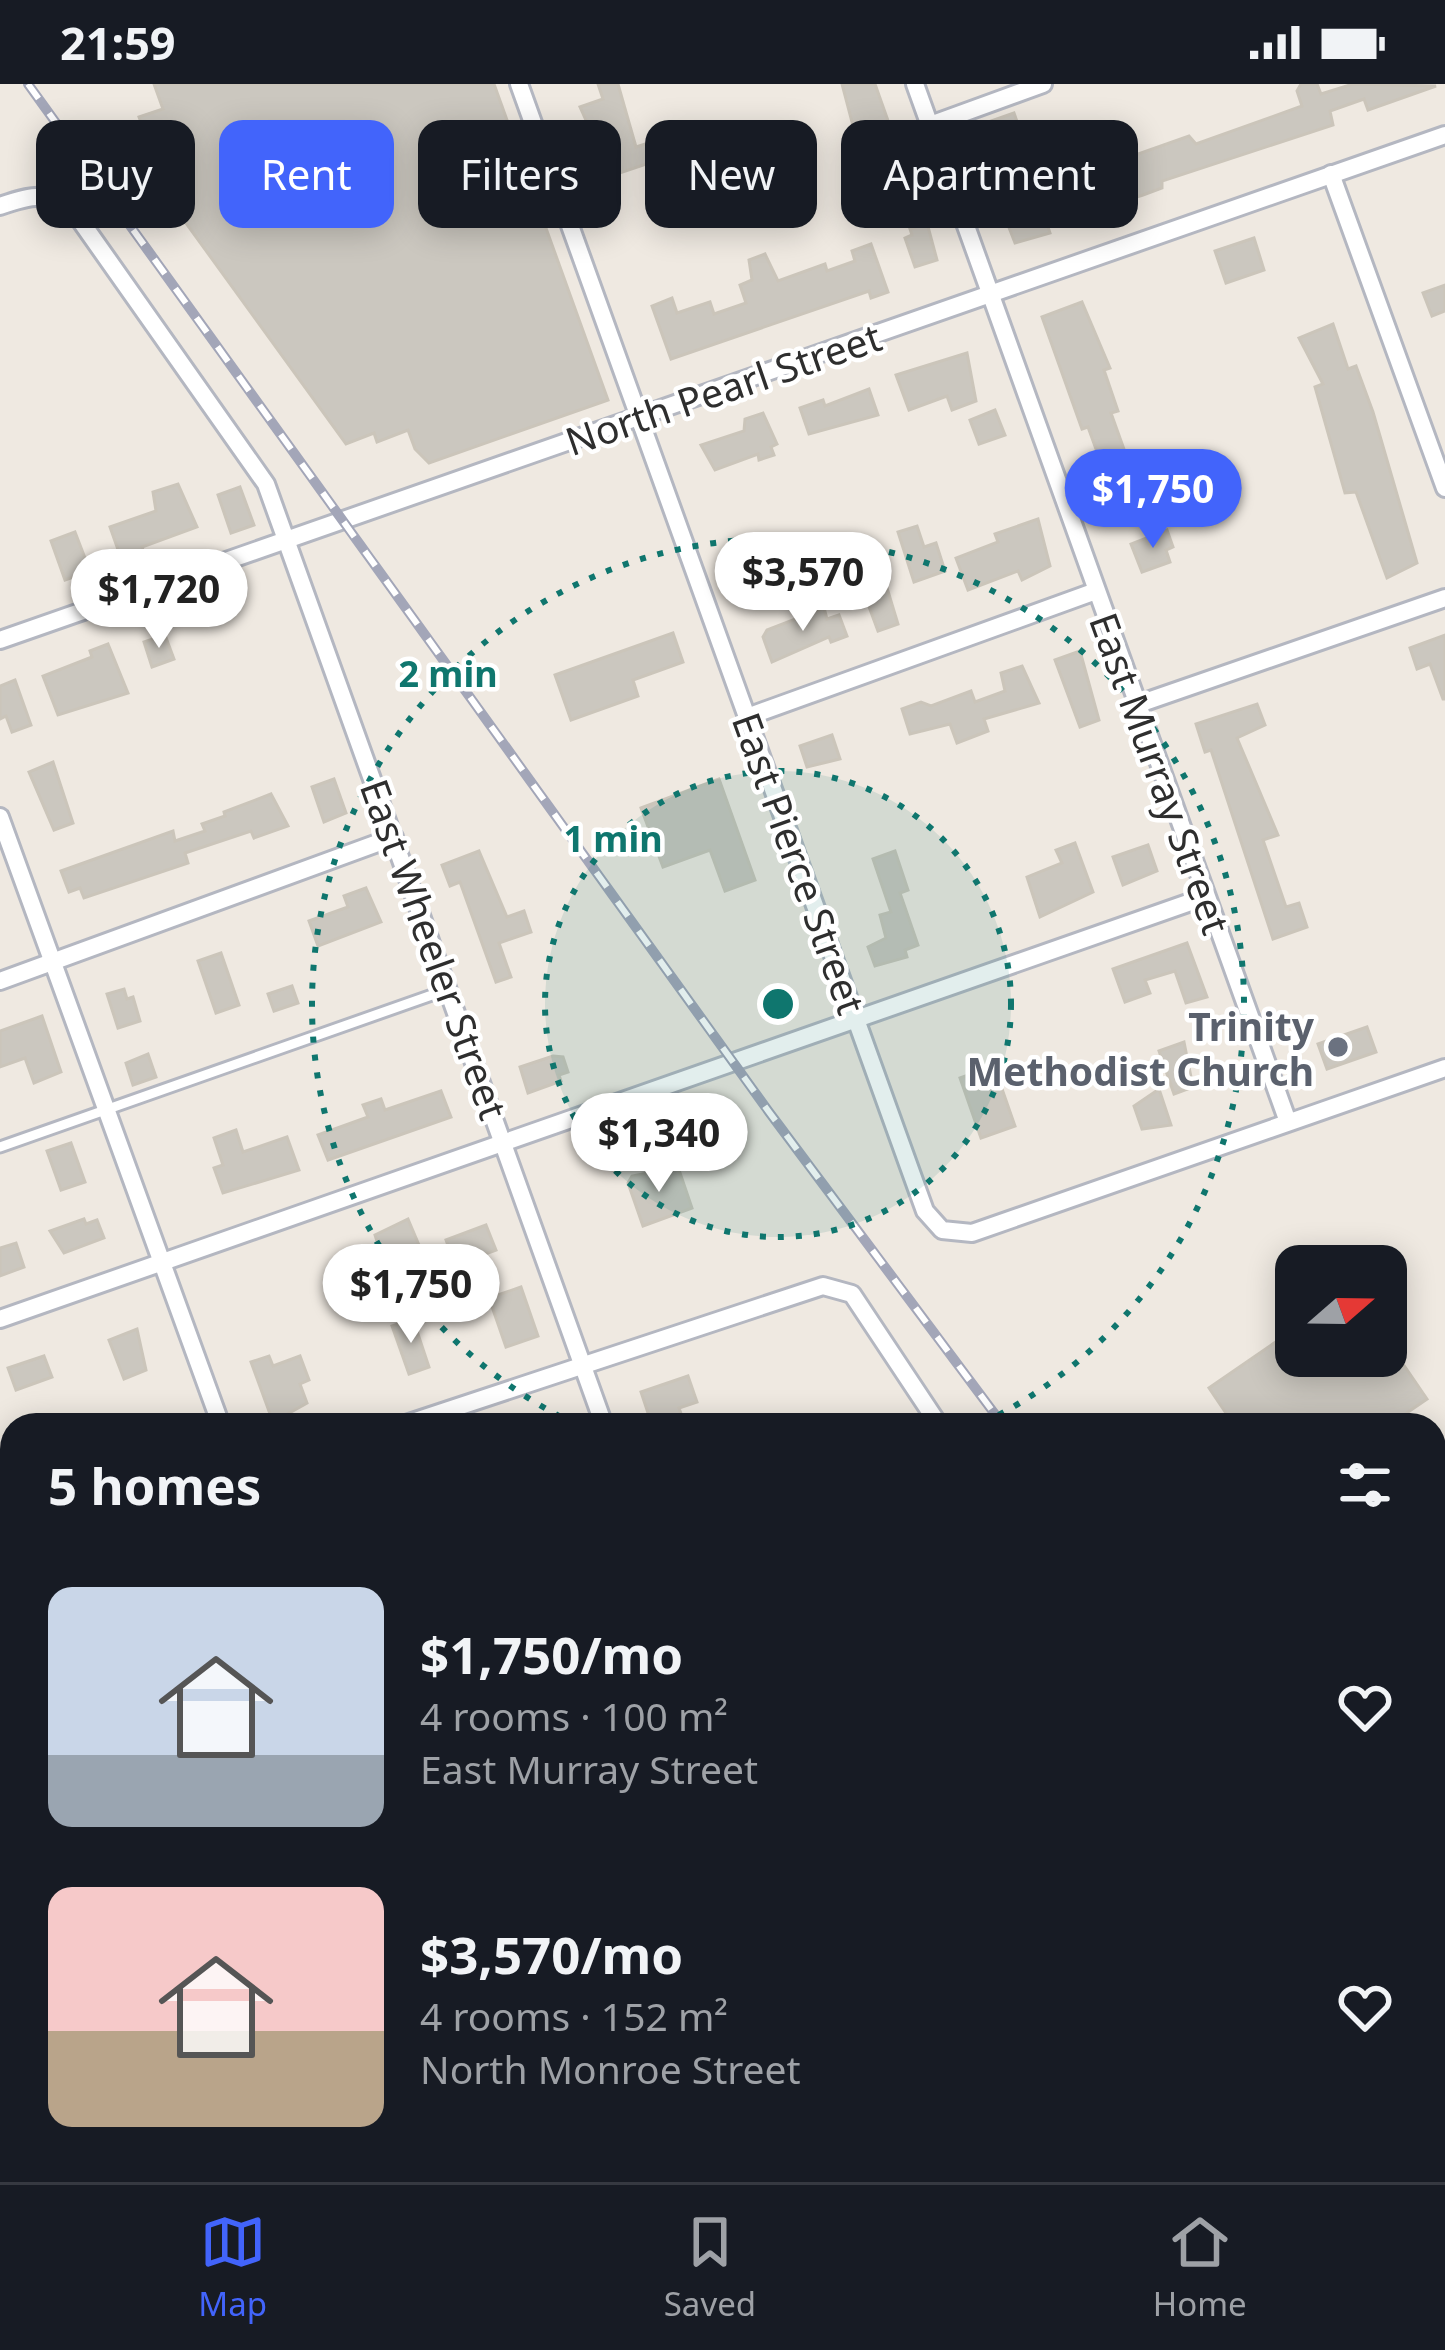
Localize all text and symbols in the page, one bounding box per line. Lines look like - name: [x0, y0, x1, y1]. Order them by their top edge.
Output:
- text: 21:59: [60, 12, 176, 73]
- chip: Buy: [36, 120, 195, 228]
- chip: Rent: [219, 120, 394, 228]
- chip: Filters: [418, 120, 621, 228]
- chip: New: [645, 120, 817, 228]
- chip: Apartment: [841, 120, 1138, 228]
- street label: North Pearl Street: [558, 309, 888, 467]
- pin: $1,750: [1055, 449, 1251, 551]
- text: $1,750: [1092, 461, 1214, 514]
- pin: $3,570: [705, 532, 901, 634]
- text: $3,570: [742, 544, 864, 597]
- pin: $1,720: [61, 549, 257, 651]
- text: $1,720: [98, 561, 220, 614]
- street label: East Murray Street: [1078, 605, 1244, 941]
- text: 2 min: [398, 649, 498, 698]
- street label: East Pierce Street: [721, 705, 879, 1021]
- street label: East Wheeler Street: [349, 772, 521, 1126]
- text: 1 min: [563, 814, 663, 863]
- centre of rings: [757, 983, 799, 1025]
- place label: Trinity Methodist Church: [966, 999, 1315, 1097]
- marker: Trinity Methodist Church: [1325, 1034, 1351, 1060]
- pin: $1,340: [561, 1093, 757, 1195]
- text: $1,340: [598, 1105, 720, 1158]
- pin: $1,750: [313, 1244, 509, 1346]
- north arrow: [1275, 1245, 1407, 1377]
- map controls: [1275, 1245, 1407, 1377]
- text: $1,750: [350, 1256, 472, 1309]
- text: 5 homes: [48, 1450, 261, 1520]
- icon: filters: [1332, 1452, 1398, 1518]
- text: $1,750/mo: [420, 1619, 683, 1689]
- icon: home: [144, 1635, 288, 1779]
- icon: heart: [1332, 1674, 1398, 1740]
- text: 4 rooms · 100 m²: [420, 1689, 728, 1742]
- text: East Murray Street: [420, 1742, 758, 1795]
- text: $3,570/mo: [420, 1919, 683, 1989]
- icon: home: [144, 1935, 288, 2079]
- icon: heart: [1332, 1974, 1398, 2040]
- text: 4 rooms · 152 m²: [420, 1989, 728, 2042]
- text: North Monroe Street: [420, 2042, 801, 2095]
- tab: Map: [198, 2209, 267, 2326]
- tab: Saved: [664, 2209, 756, 2326]
- tab: Home: [1153, 2209, 1247, 2326]

